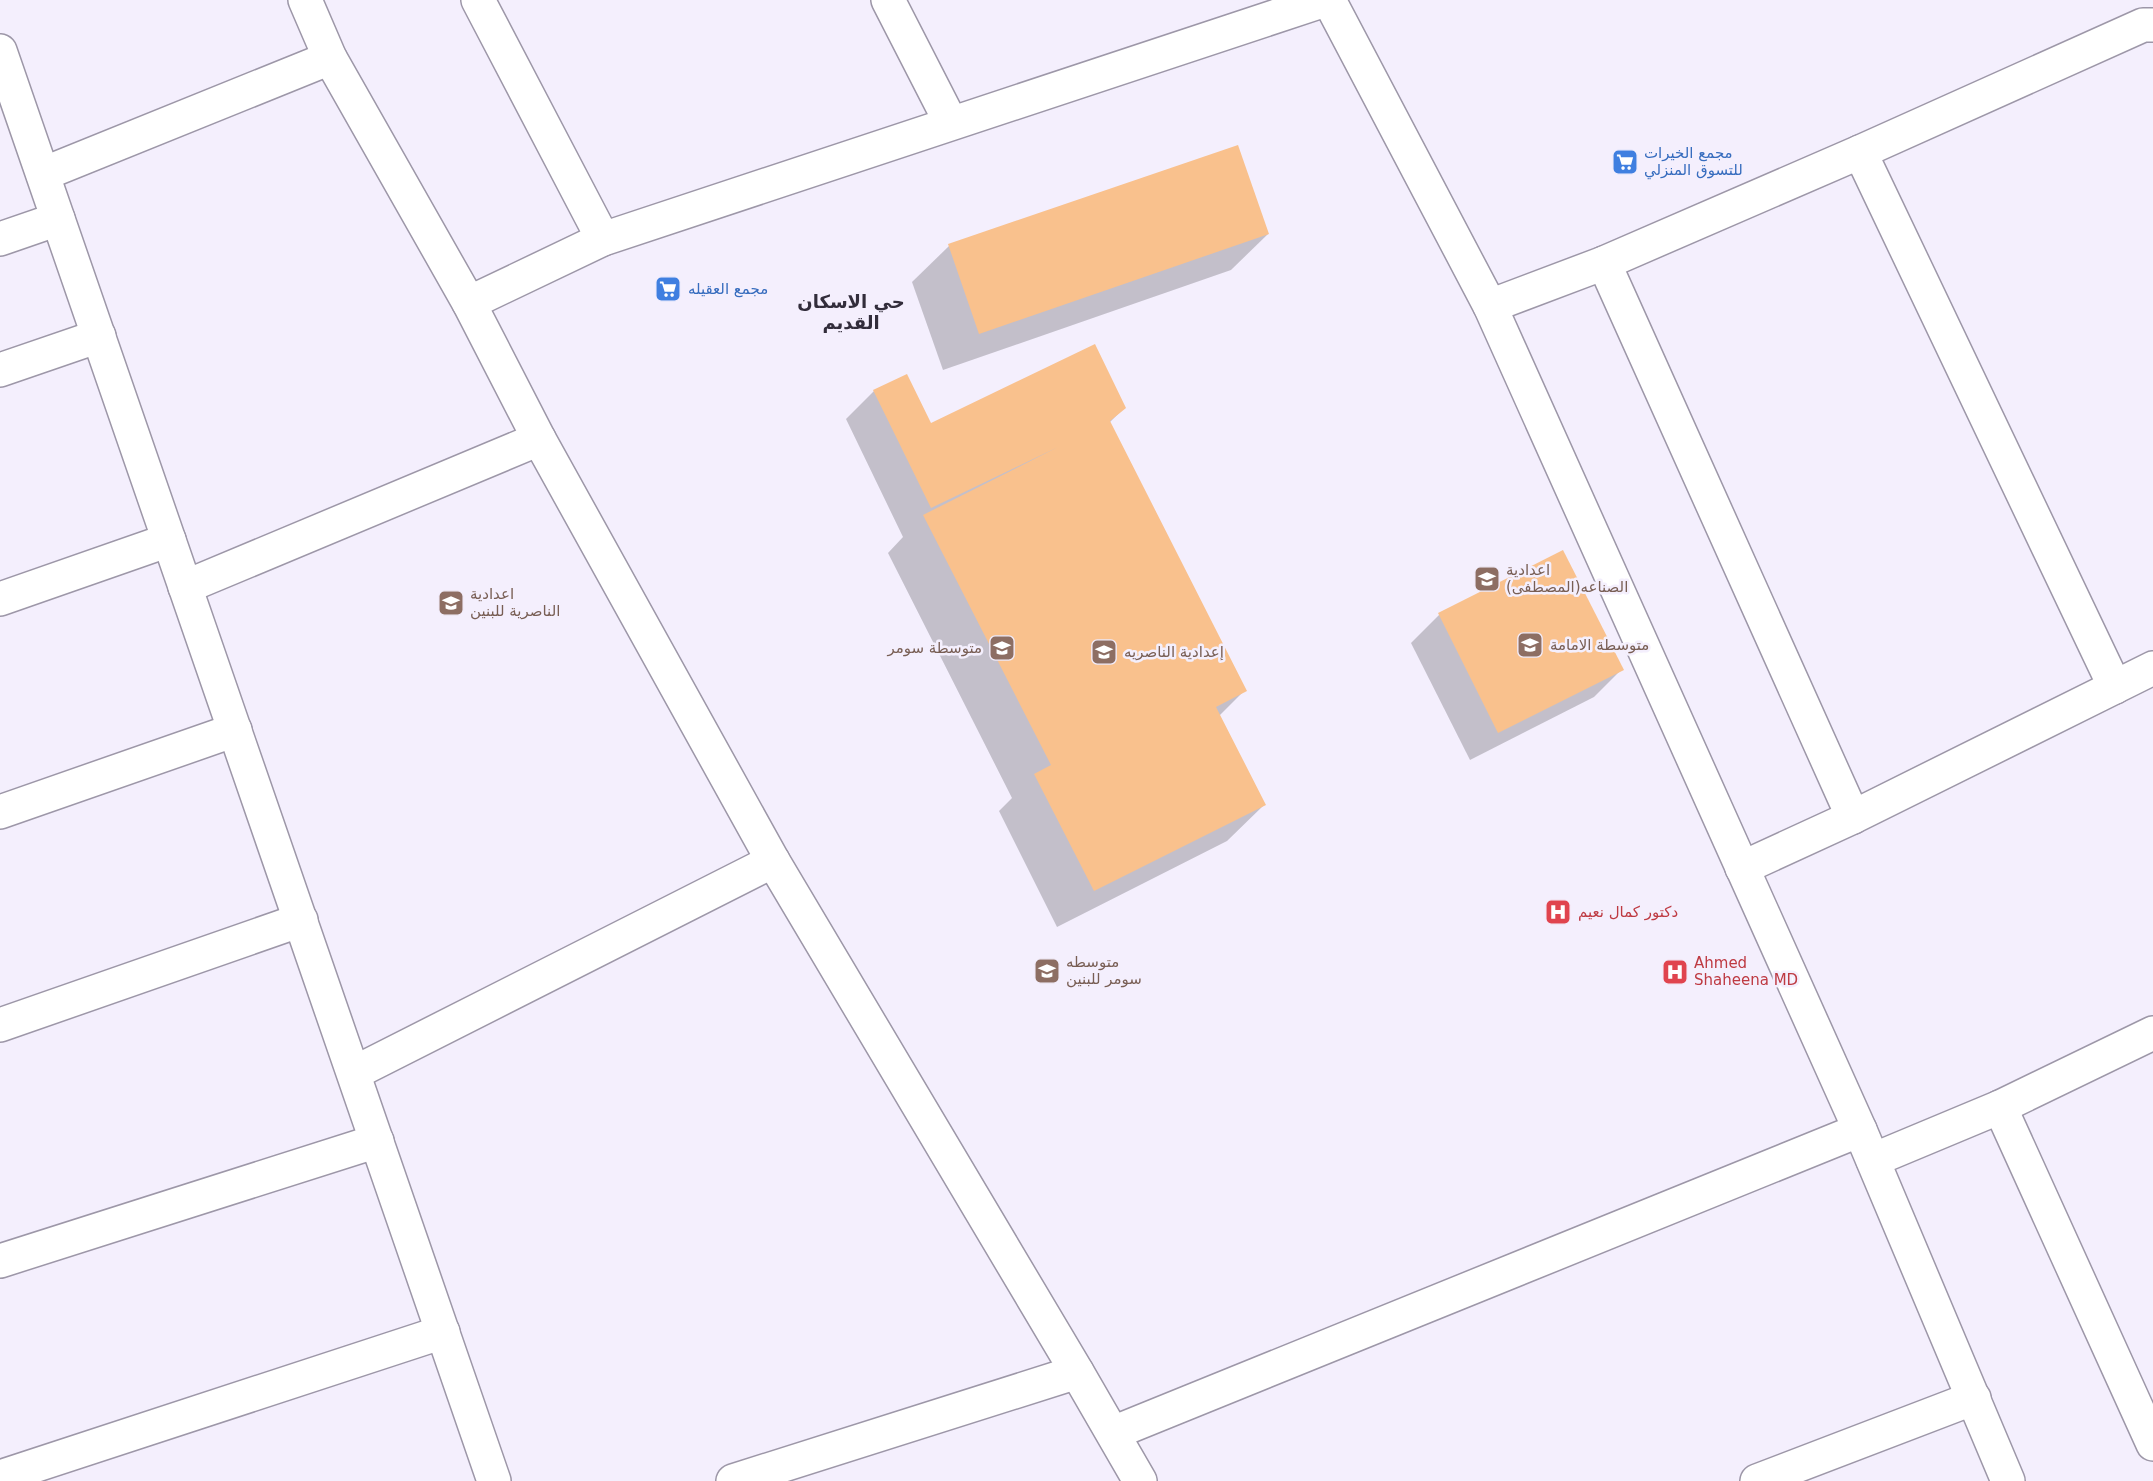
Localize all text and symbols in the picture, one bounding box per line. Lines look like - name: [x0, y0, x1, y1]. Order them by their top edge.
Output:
- place label: مجمع الخيرات للتسوق المنزلي: [1644, 144, 1743, 180]
- supermarket icon: مجمع الخيرات للتسوق المنزلي: [1610, 147, 1640, 177]
- supermarket icon: مجمع العقيله: [653, 274, 683, 304]
- place label: مجمع العقيله: [688, 280, 768, 298]
- district label: حي الاسكان القديم: [797, 291, 905, 333]
- place label: اعدادية الصناعه(المصطفى): [1506, 561, 1628, 596]
- school or university icon: اعدادية الصناعه(المصطفى): [1472, 564, 1502, 594]
- place label: اعدادية الناصرية للبنين: [470, 585, 560, 620]
- school or university icon: اعدادية الناصرية للبنين: [436, 588, 466, 618]
- school or university icon: متوسطة الامامة: [1515, 630, 1545, 660]
- school or university icon: متوسطة سومر: [987, 633, 1017, 663]
- place label: متوسطة الامامة: [1550, 636, 1649, 654]
- school or university icon: إعدادية الناصريه: [1089, 637, 1119, 667]
- place label: متوسطة سومر: [886, 639, 982, 657]
- place label: إعدادية الناصريه: [1124, 643, 1224, 661]
- hospital icon: دكتور كمال نعيم: [1543, 897, 1573, 927]
- place label: دكتور كمال نعيم: [1578, 903, 1678, 921]
- place label: متوسطه سومر للبنين: [1066, 953, 1142, 988]
- place label: Ahmed Shaheena MD: [1694, 954, 1798, 989]
- school or university icon: متوسطه سومر للبنين: [1032, 956, 1062, 986]
- hospital icon: Ahmed Shaheena MD: [1660, 957, 1690, 987]

